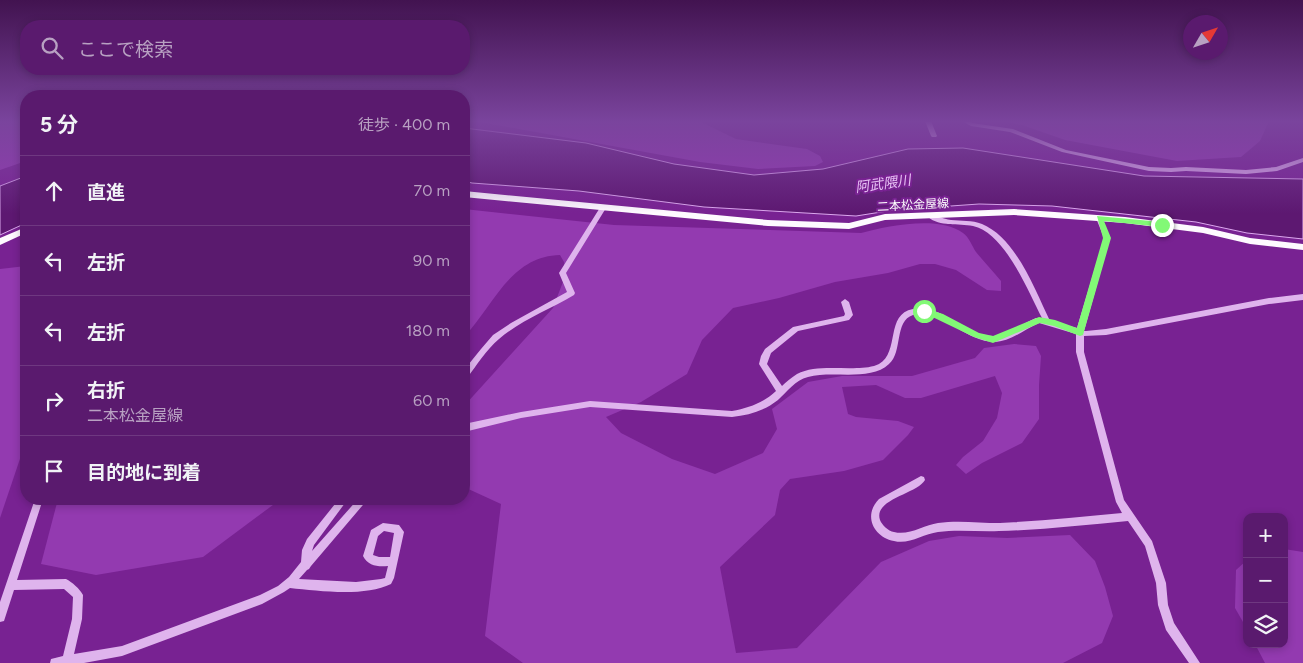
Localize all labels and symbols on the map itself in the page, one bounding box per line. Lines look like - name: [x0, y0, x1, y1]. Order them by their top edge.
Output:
- north arrow: [1183, 15, 1228, 60]
- water label: 阿武隈川: [854, 171, 914, 196]
- street label: 二本松金屋線: [877, 196, 949, 214]
- route end: [1151, 214, 1174, 237]
- route start: [913, 300, 936, 323]

